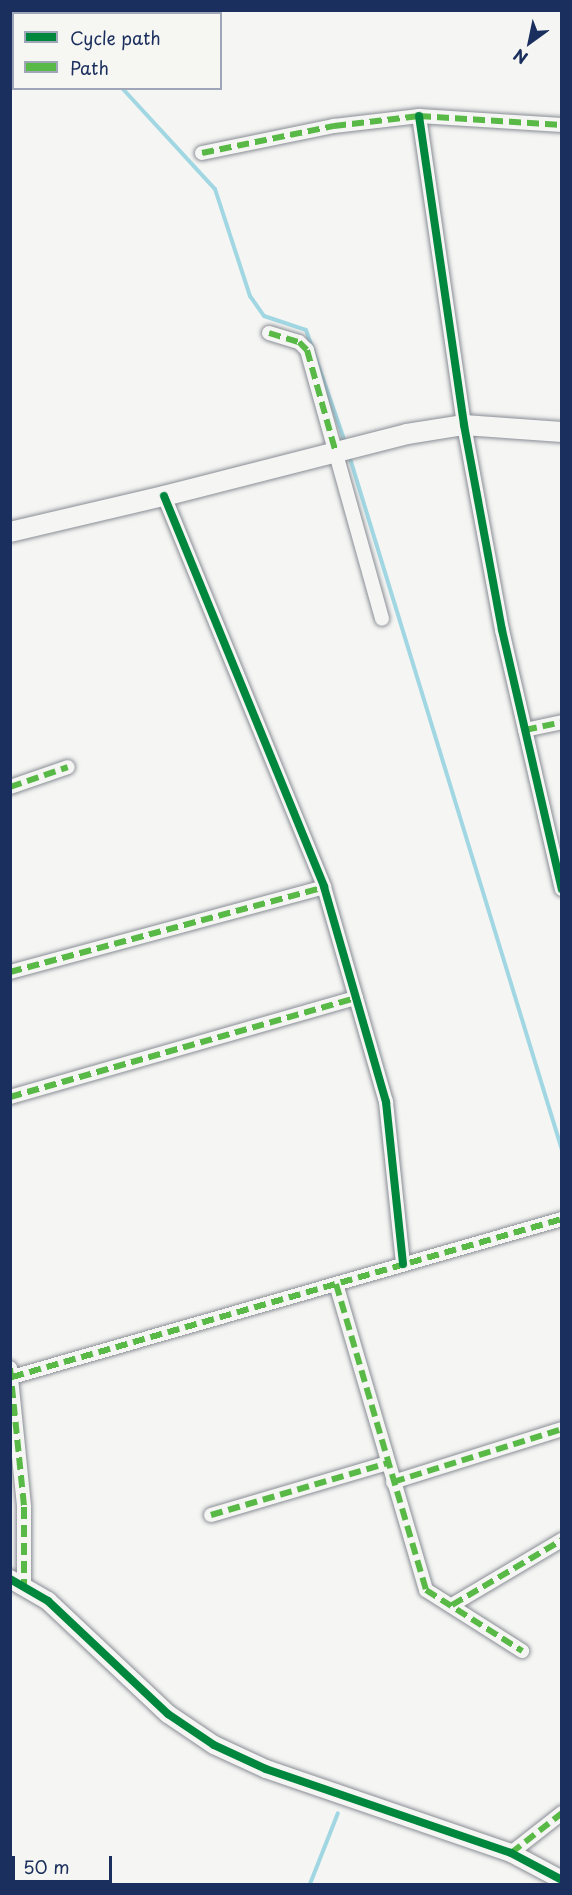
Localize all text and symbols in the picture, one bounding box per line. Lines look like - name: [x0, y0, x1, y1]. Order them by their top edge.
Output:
- legend: [12, 12, 222, 90]
- north arrow: [500, 12, 560, 72]
- text: Cycle path: [70, 24, 161, 51]
- text: N: [508, 44, 532, 71]
- text: Path: [70, 54, 109, 81]
- scale bar: [15, 1844, 116, 1882]
- text: 50 m: [23, 1853, 70, 1880]

